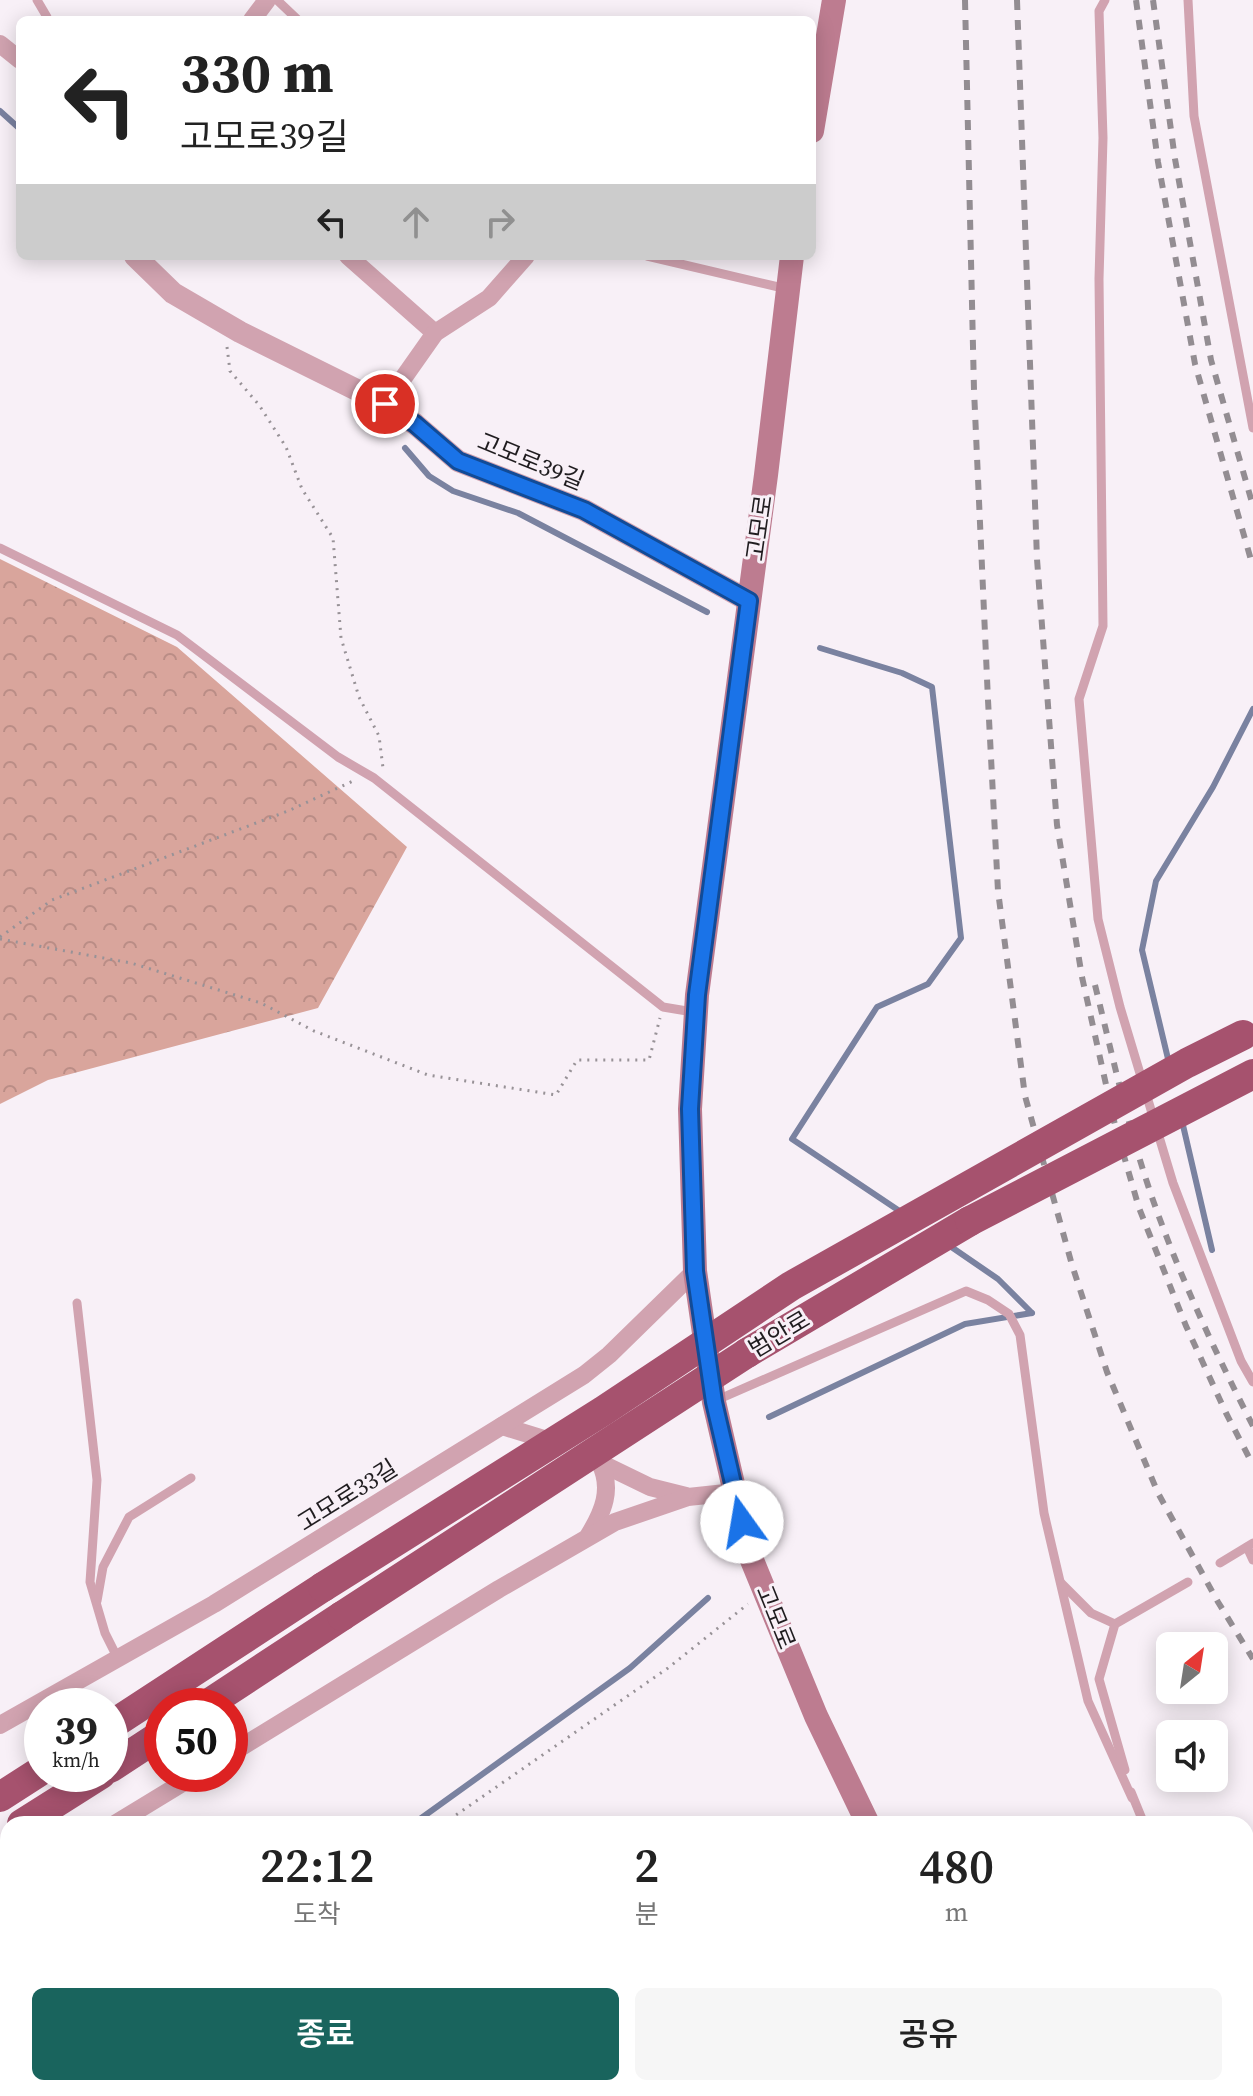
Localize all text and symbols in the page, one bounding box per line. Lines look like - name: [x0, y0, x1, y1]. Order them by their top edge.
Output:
- text: 330 m: [180, 34, 334, 111]
- icon: left: [48, 48, 152, 152]
- text: 고모로39길: [180, 112, 348, 161]
- icon: left: [310, 200, 354, 244]
- icon: ahead: [394, 200, 438, 244]
- icon: right: [478, 200, 522, 244]
- pin: [351, 370, 419, 438]
- icon: arrive: [363, 382, 407, 426]
- street label: 고모로39길: [473, 425, 589, 497]
- street label: 고모로: [738, 493, 780, 563]
- street label: 범안로: [742, 1303, 816, 1365]
- street label: 고모로33길: [291, 1451, 403, 1539]
- position arrow: [700, 1480, 784, 1564]
- street label: 고모로: [748, 1580, 804, 1654]
- north arrow: [1156, 1632, 1228, 1704]
- map controls: [1156, 1632, 1228, 1792]
- speed limit sign: 50: [144, 1688, 248, 1792]
- text: 39: [54, 1703, 98, 1757]
- button: sound: [1156, 1720, 1228, 1792]
- text: km/h: [52, 1746, 100, 1774]
- text: 22:12: [260, 1832, 374, 1898]
- text: 2: [634, 1832, 659, 1898]
- text: 480: [919, 1833, 994, 1899]
- text: m: [945, 1894, 968, 1930]
- text: 도착: [293, 1896, 341, 1932]
- text: 분: [635, 1896, 659, 1932]
- button: 종료: [32, 1988, 619, 2080]
- button: 공유: [635, 1988, 1222, 2080]

